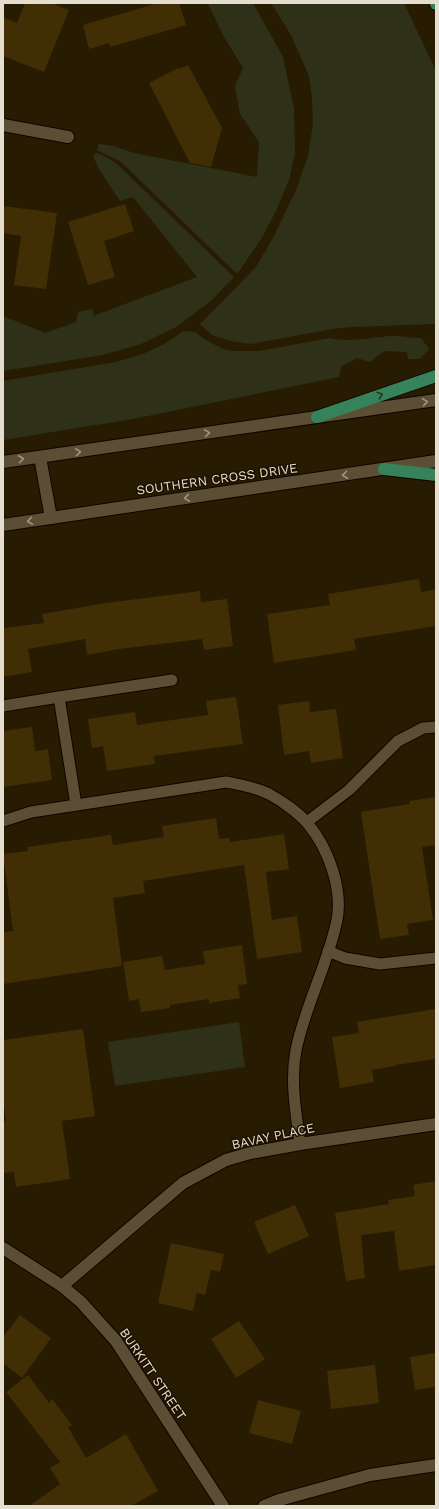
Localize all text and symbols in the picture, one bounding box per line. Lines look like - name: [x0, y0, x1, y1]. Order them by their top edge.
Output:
- one-way arrow: [376, 392, 383, 400]
- one-way arrow: [422, 398, 428, 407]
- one-way arrow: [204, 429, 210, 438]
- one-way arrow: [75, 448, 81, 457]
- one-way arrow: [18, 455, 24, 464]
- street label: SOUTHERN CROSS DRIVE: [136, 460, 298, 498]
- one-way arrow: [342, 470, 348, 479]
- one-way arrow: [184, 493, 190, 502]
- one-way arrow: [27, 516, 33, 525]
- street label: BAVAY PLACE: [230, 1120, 316, 1152]
- street label: BURKITT STREET: [117, 1325, 189, 1423]

